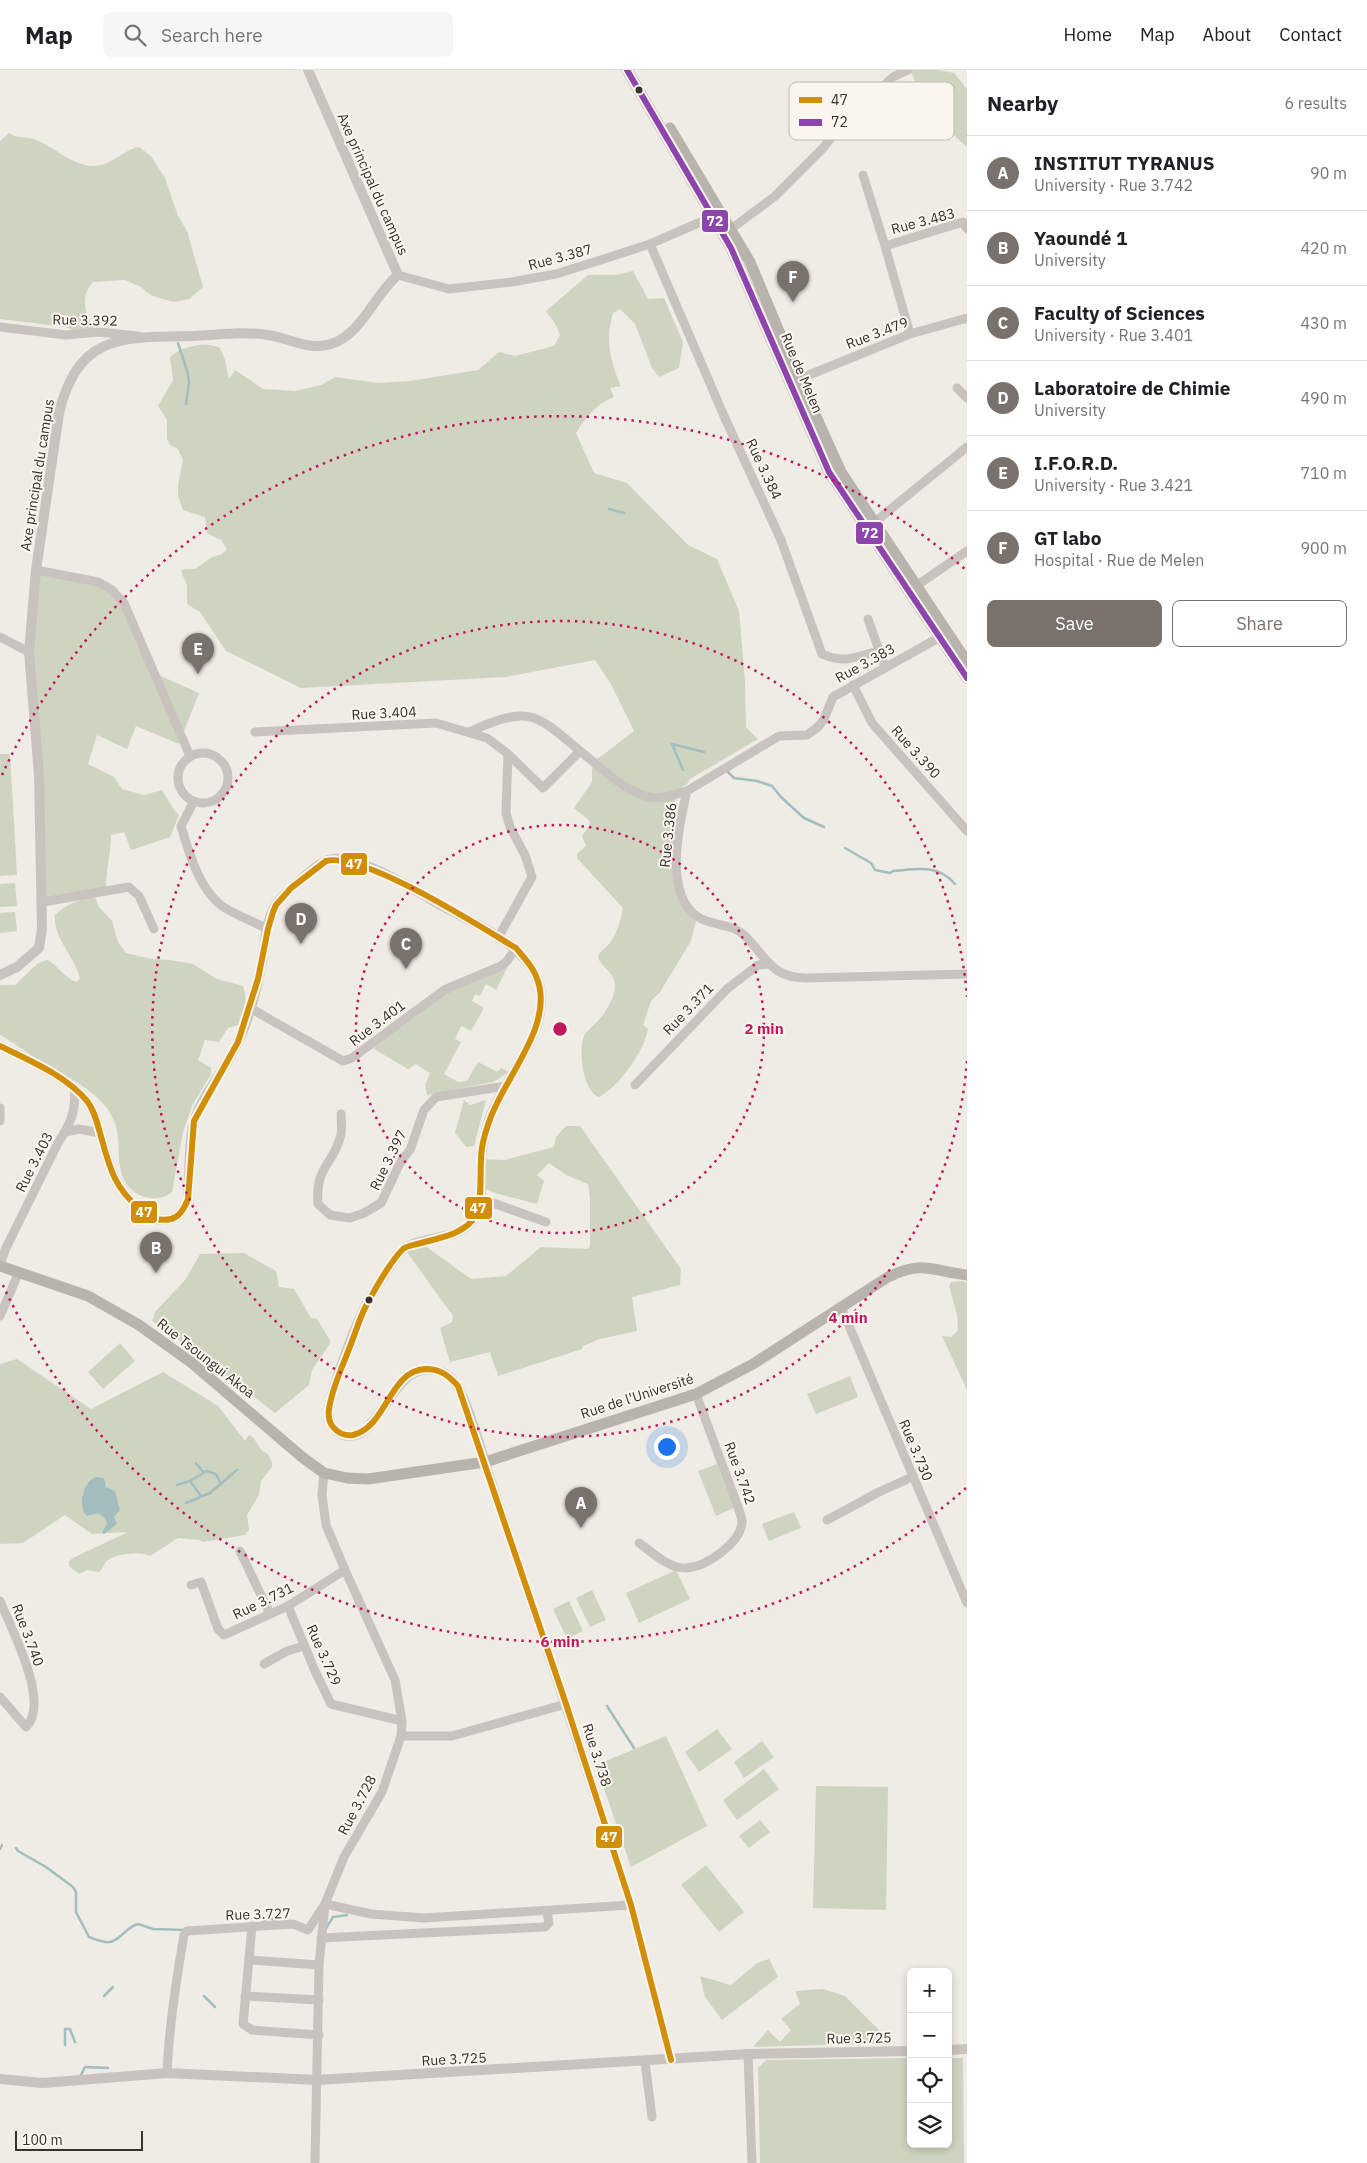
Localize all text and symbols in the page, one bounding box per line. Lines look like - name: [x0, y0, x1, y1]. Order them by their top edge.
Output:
- search box: [103, 12, 453, 57]
- text: Map: [25, 19, 73, 51]
- icon: search: [121, 21, 149, 49]
- text: Search here: [161, 23, 263, 47]
- text: Home: [1064, 23, 1112, 46]
- text: Map: [1140, 23, 1175, 46]
- text: About: [1203, 23, 1251, 46]
- text: Contact: [1279, 23, 1342, 46]
- legend: [789, 82, 954, 140]
- unlabelled marker: [634, 85, 644, 95]
- text: Nearby: [987, 89, 1058, 117]
- text: 47: [831, 91, 848, 109]
- text: 6 results: [1284, 93, 1347, 113]
- street label: Axe principal du campus: [333, 110, 413, 258]
- text: 72: [831, 113, 848, 131]
- text: INSTITUT TYRANUS: [1034, 151, 1215, 175]
- text: A: [998, 163, 1008, 183]
- text: 90 m: [1310, 163, 1347, 183]
- text: University · Rue 3.742: [1034, 175, 1193, 195]
- street label: Rue 3.483: [889, 204, 957, 238]
- line badge: 72: [701, 209, 729, 233]
- text: 72: [707, 212, 723, 230]
- text: Yaoundé 1: [1034, 226, 1127, 250]
- text: B: [998, 238, 1008, 258]
- text: 420 m: [1300, 238, 1347, 258]
- street label: Rue 3.387: [526, 240, 594, 274]
- text: University: [1034, 250, 1106, 270]
- pin: F: [777, 261, 809, 302]
- text: Faculty of Sciences: [1034, 301, 1205, 325]
- street label: Rue 3.392: [52, 310, 118, 330]
- street label: Rue 3.479: [843, 313, 911, 353]
- text: C: [998, 313, 1008, 333]
- text: 430 m: [1300, 313, 1347, 333]
- text: University · Rue 3.401: [1034, 325, 1193, 345]
- street label: Rue de Melen: [777, 330, 827, 416]
- text: Laboratoire de Chimie: [1034, 376, 1230, 400]
- text: D: [997, 388, 1009, 408]
- text: 490 m: [1300, 388, 1347, 408]
- street label: Axe principal du campus: [16, 397, 58, 552]
- text: University: [1034, 400, 1106, 420]
- street label: Rue 3.384: [742, 436, 786, 502]
- text: I.F.O.R.D.: [1034, 451, 1118, 475]
- text: E: [998, 463, 1008, 483]
- text: 710 m: [1300, 463, 1347, 483]
- text: University · Rue 3.421: [1034, 475, 1193, 495]
- line badge: 72: [855, 521, 884, 545]
- text: 72: [862, 524, 878, 542]
- text: GT labo: [1034, 526, 1101, 550]
- text: F: [998, 538, 1008, 558]
- text: 900 m: [1300, 538, 1347, 558]
- text: Hospital · Rue de Melen: [1034, 550, 1204, 570]
- button: Save: [987, 600, 1162, 647]
- button: Share: [1172, 600, 1347, 647]
- pin: E: [182, 633, 214, 674]
- street label: Rue 3.383: [832, 639, 898, 687]
- street label: Rue 3.404: [351, 702, 417, 724]
- street label: Rue 3.390: [887, 722, 945, 782]
- street label: Rue 3.386: [656, 802, 680, 868]
- line badge: 47: [340, 852, 368, 876]
- text: 47: [346, 855, 362, 873]
- pin: D: [285, 903, 317, 944]
- pin: C: [390, 928, 422, 969]
- street label: Rue 3.371: [659, 979, 717, 1039]
- street label: Rue 3.401: [346, 996, 408, 1050]
- text: 2 min: [744, 1019, 784, 1038]
- centre of rings: [551, 1020, 569, 1038]
- street label: Rue 3.397: [366, 1127, 410, 1193]
- street label: Rue 3.403: [11, 1129, 57, 1195]
- line badge: 47: [464, 1196, 493, 1220]
- text: 47: [470, 1199, 486, 1217]
- line badge: 47: [130, 1200, 158, 1224]
- text: 47: [136, 1203, 152, 1221]
- pin: B: [140, 1232, 172, 1273]
- unlabelled marker: [364, 1295, 374, 1305]
- text: 4 min: [828, 1308, 868, 1327]
- street label: Rue Tsoungui Akoa: [154, 1314, 259, 1402]
- street label: Rue de l'Université: [578, 1369, 696, 1423]
- street label: Rue 3.730: [895, 1416, 937, 1484]
- your location: [654, 1434, 680, 1460]
- street label: Rue 3.742: [720, 1439, 760, 1507]
- pin: A: [565, 1487, 597, 1528]
- street label: Rue 3.731: [230, 1579, 296, 1623]
- street label: Rue 3.740: [8, 1601, 48, 1669]
- street label: Rue 3.729: [302, 1622, 346, 1688]
- text: 6 min: [540, 1632, 580, 1651]
- street label: Rue 3.738: [578, 1721, 616, 1789]
- street label: Rue 3.728: [334, 1772, 380, 1838]
- line badge: 47: [595, 1825, 623, 1849]
- text: 47: [601, 1828, 617, 1846]
- street label: Rue 3.727: [225, 1904, 291, 1924]
- map controls: [907, 1968, 952, 2148]
- button: +: [907, 1968, 952, 2013]
- button: −: [907, 2013, 952, 2058]
- street label: Rue 3.725: [826, 2028, 892, 2048]
- street label: Rue 3.725: [421, 2048, 487, 2070]
- button: locate: [907, 2058, 952, 2103]
- button: layers: [907, 2103, 952, 2148]
- scale bar: [15, 2128, 142, 2151]
- text: 100 m: [22, 2131, 63, 2149]

